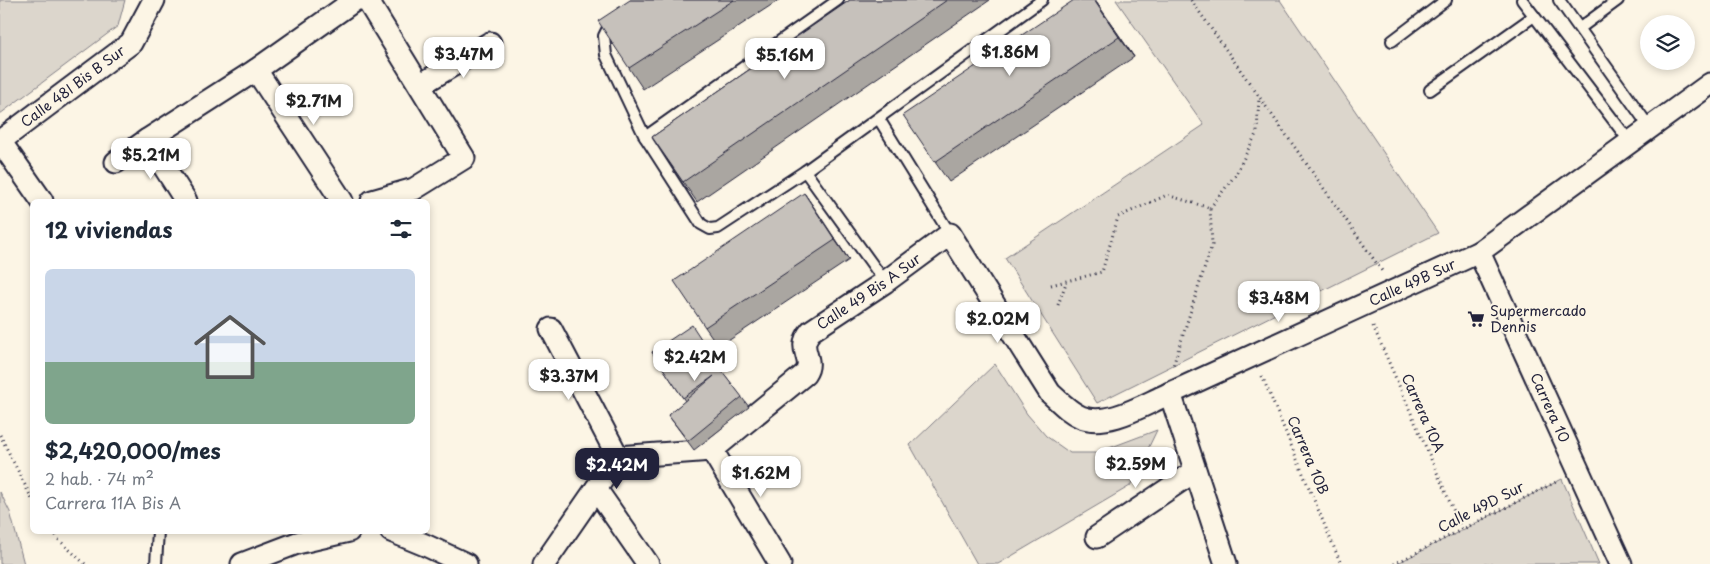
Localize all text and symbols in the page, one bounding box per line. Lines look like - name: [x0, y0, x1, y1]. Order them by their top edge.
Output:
- map controls: [1640, 15, 1695, 70]
- button: layers: [1640, 15, 1695, 70]
- pin: $1.86M: [969, 34, 1051, 77]
- pin: $3.47M: [423, 36, 505, 79]
- pin: $5.16M: [744, 38, 826, 80]
- text: $1.86M: [981, 39, 1039, 63]
- street label: Calle 48I Bis B Sur: [16, 40, 130, 132]
- text: $3.47M: [434, 41, 494, 65]
- text: $5.16M: [756, 42, 814, 66]
- pin: $2.71M: [273, 84, 355, 126]
- text: $2.71M: [286, 88, 342, 112]
- pin: $5.21M: [110, 138, 192, 180]
- text: $5.21M: [122, 142, 180, 166]
- text: 12 viviendas: [45, 213, 173, 245]
- icon: filters: [387, 215, 415, 243]
- street label: Calle 49 Bis A Sur: [812, 248, 925, 335]
- street label: Calle 49B Sur: [1365, 253, 1460, 311]
- pin: $3.48M: [1238, 280, 1320, 323]
- text: $3.48M: [1249, 285, 1309, 309]
- place label: Supermercado Dennis: [1490, 300, 1587, 337]
- icon: home: [185, 302, 275, 392]
- pin: $2.02M: [957, 302, 1039, 344]
- text: $2.02M: [966, 306, 1030, 330]
- supermarket icon: Supermercado Dennis: [1466, 309, 1486, 329]
- pin: $2.42M: [654, 340, 736, 382]
- text: $2.42M: [664, 344, 726, 368]
- pin: $3.37M: [528, 358, 610, 401]
- text: $3.37M: [539, 363, 599, 387]
- street label: Carrera 10: [1525, 369, 1575, 446]
- street label: Carrera 10A: [1397, 370, 1450, 456]
- street label: Carrera 10B: [1282, 412, 1334, 497]
- text: $2,420,000/mes: [45, 434, 221, 466]
- pin: $2.59M: [1095, 446, 1177, 489]
- pin: $2.42M: [576, 448, 658, 490]
- text: $2.59M: [1106, 451, 1166, 475]
- text: $2.42M: [586, 452, 648, 476]
- pin: $1.62M: [720, 456, 802, 498]
- text: $1.62M: [732, 460, 790, 484]
- text: 2 hab. · 74 m²: [45, 466, 154, 490]
- street label: Calle 49D Sur: [1434, 476, 1528, 537]
- text: Carrera 11A Bis A: [45, 490, 181, 514]

